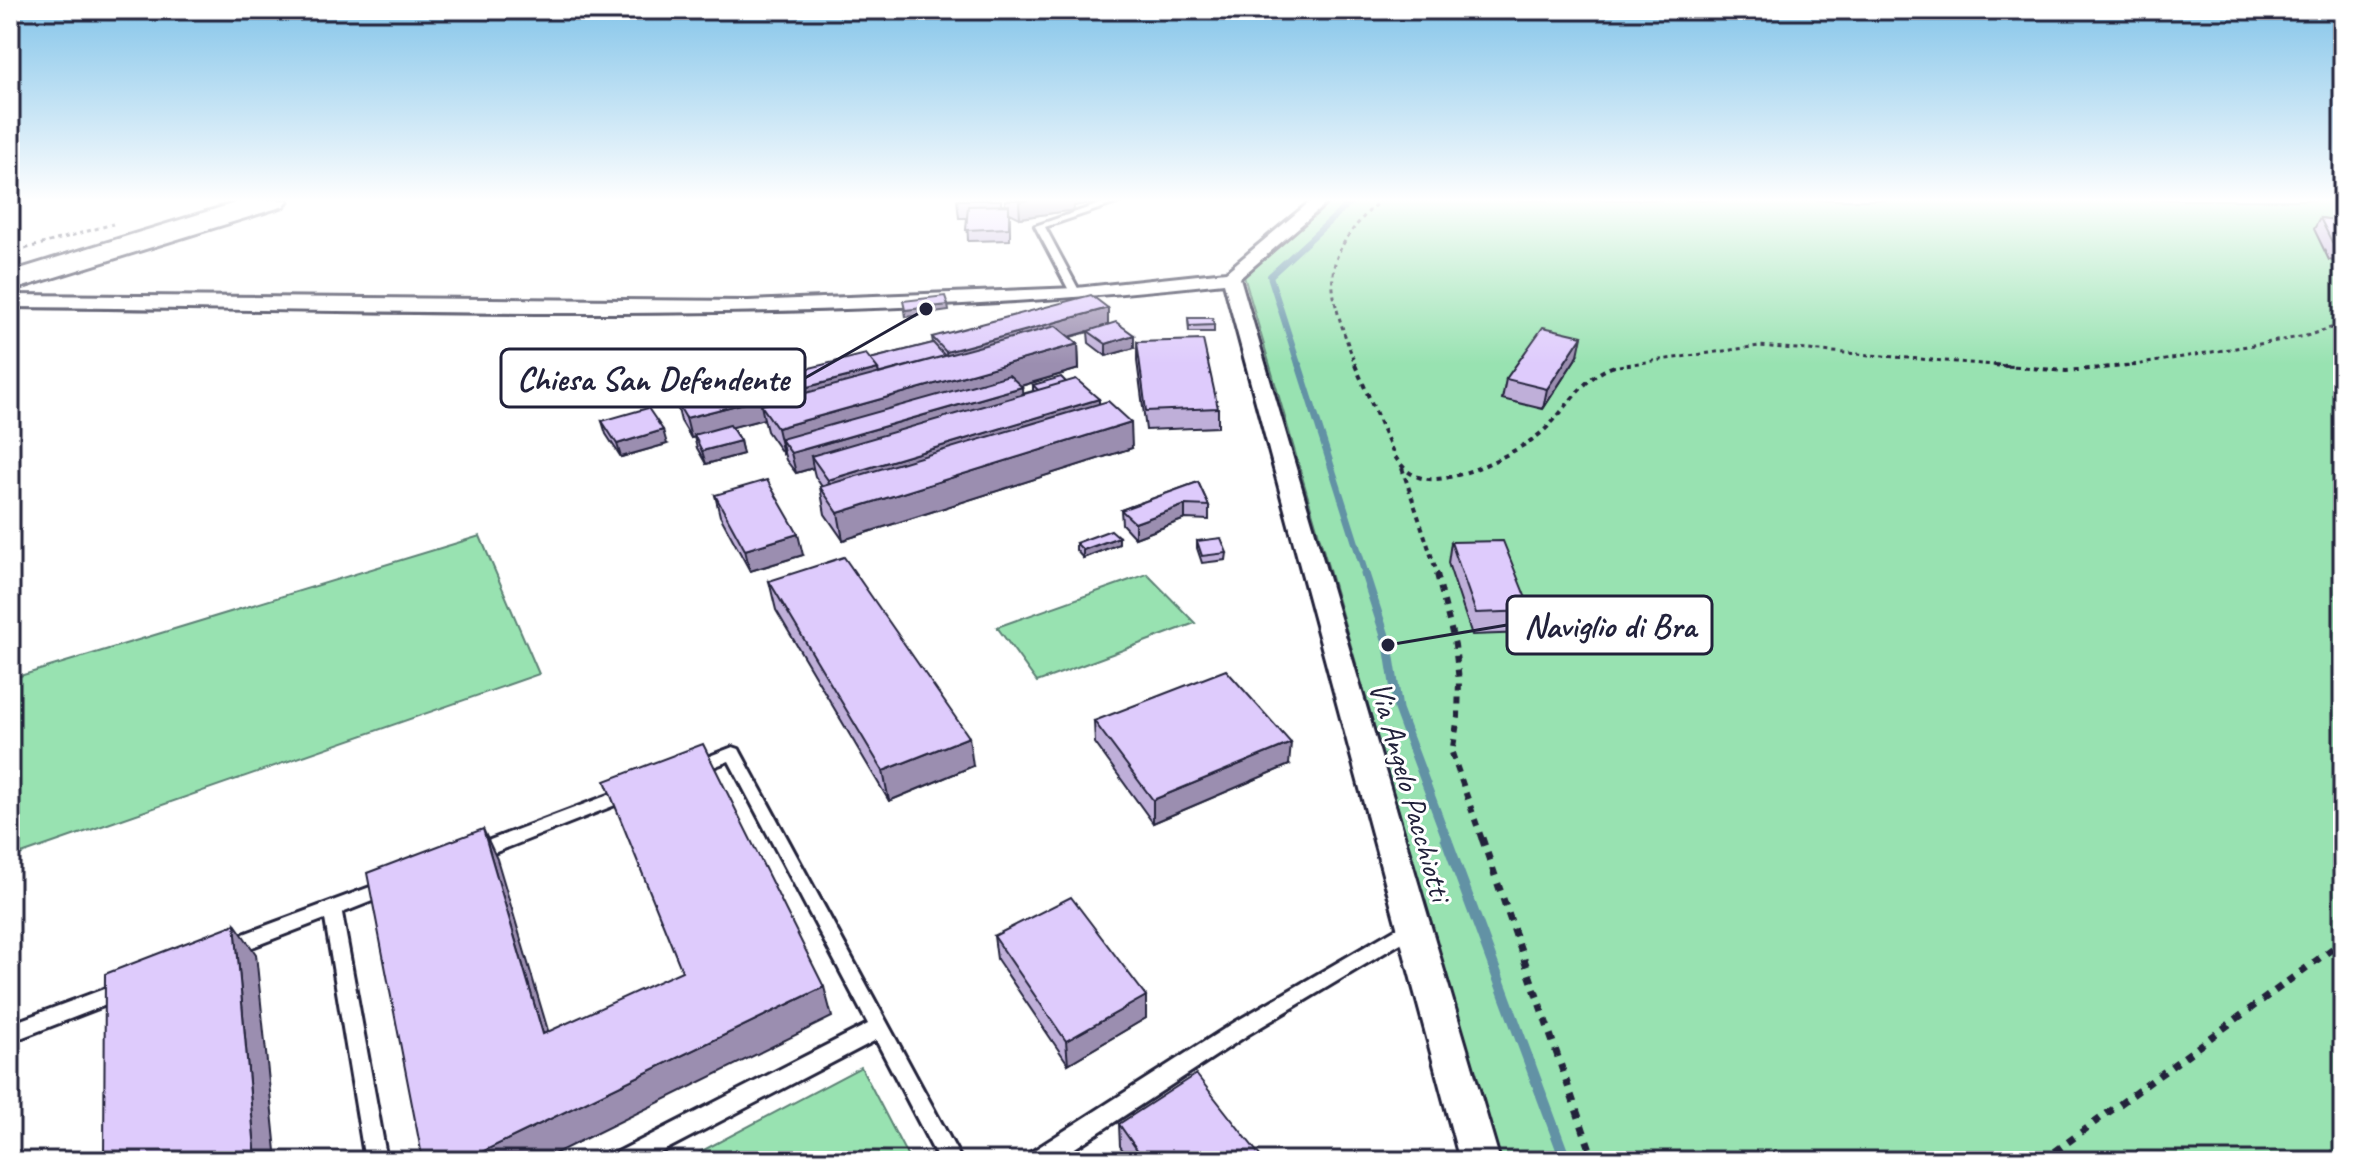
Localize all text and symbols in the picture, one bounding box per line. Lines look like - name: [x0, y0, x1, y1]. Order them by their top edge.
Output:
- callout: Chiesa San Defendente: [501, 349, 805, 407]
- text: Chiesa San Defendente: [517, 357, 792, 400]
- callout: Naviglio di Bra: [1507, 596, 1712, 654]
- text: Naviglio di Bra: [1524, 604, 1699, 647]
- street label: Via Angelo Pacchiotti: [1360, 677, 1463, 909]

